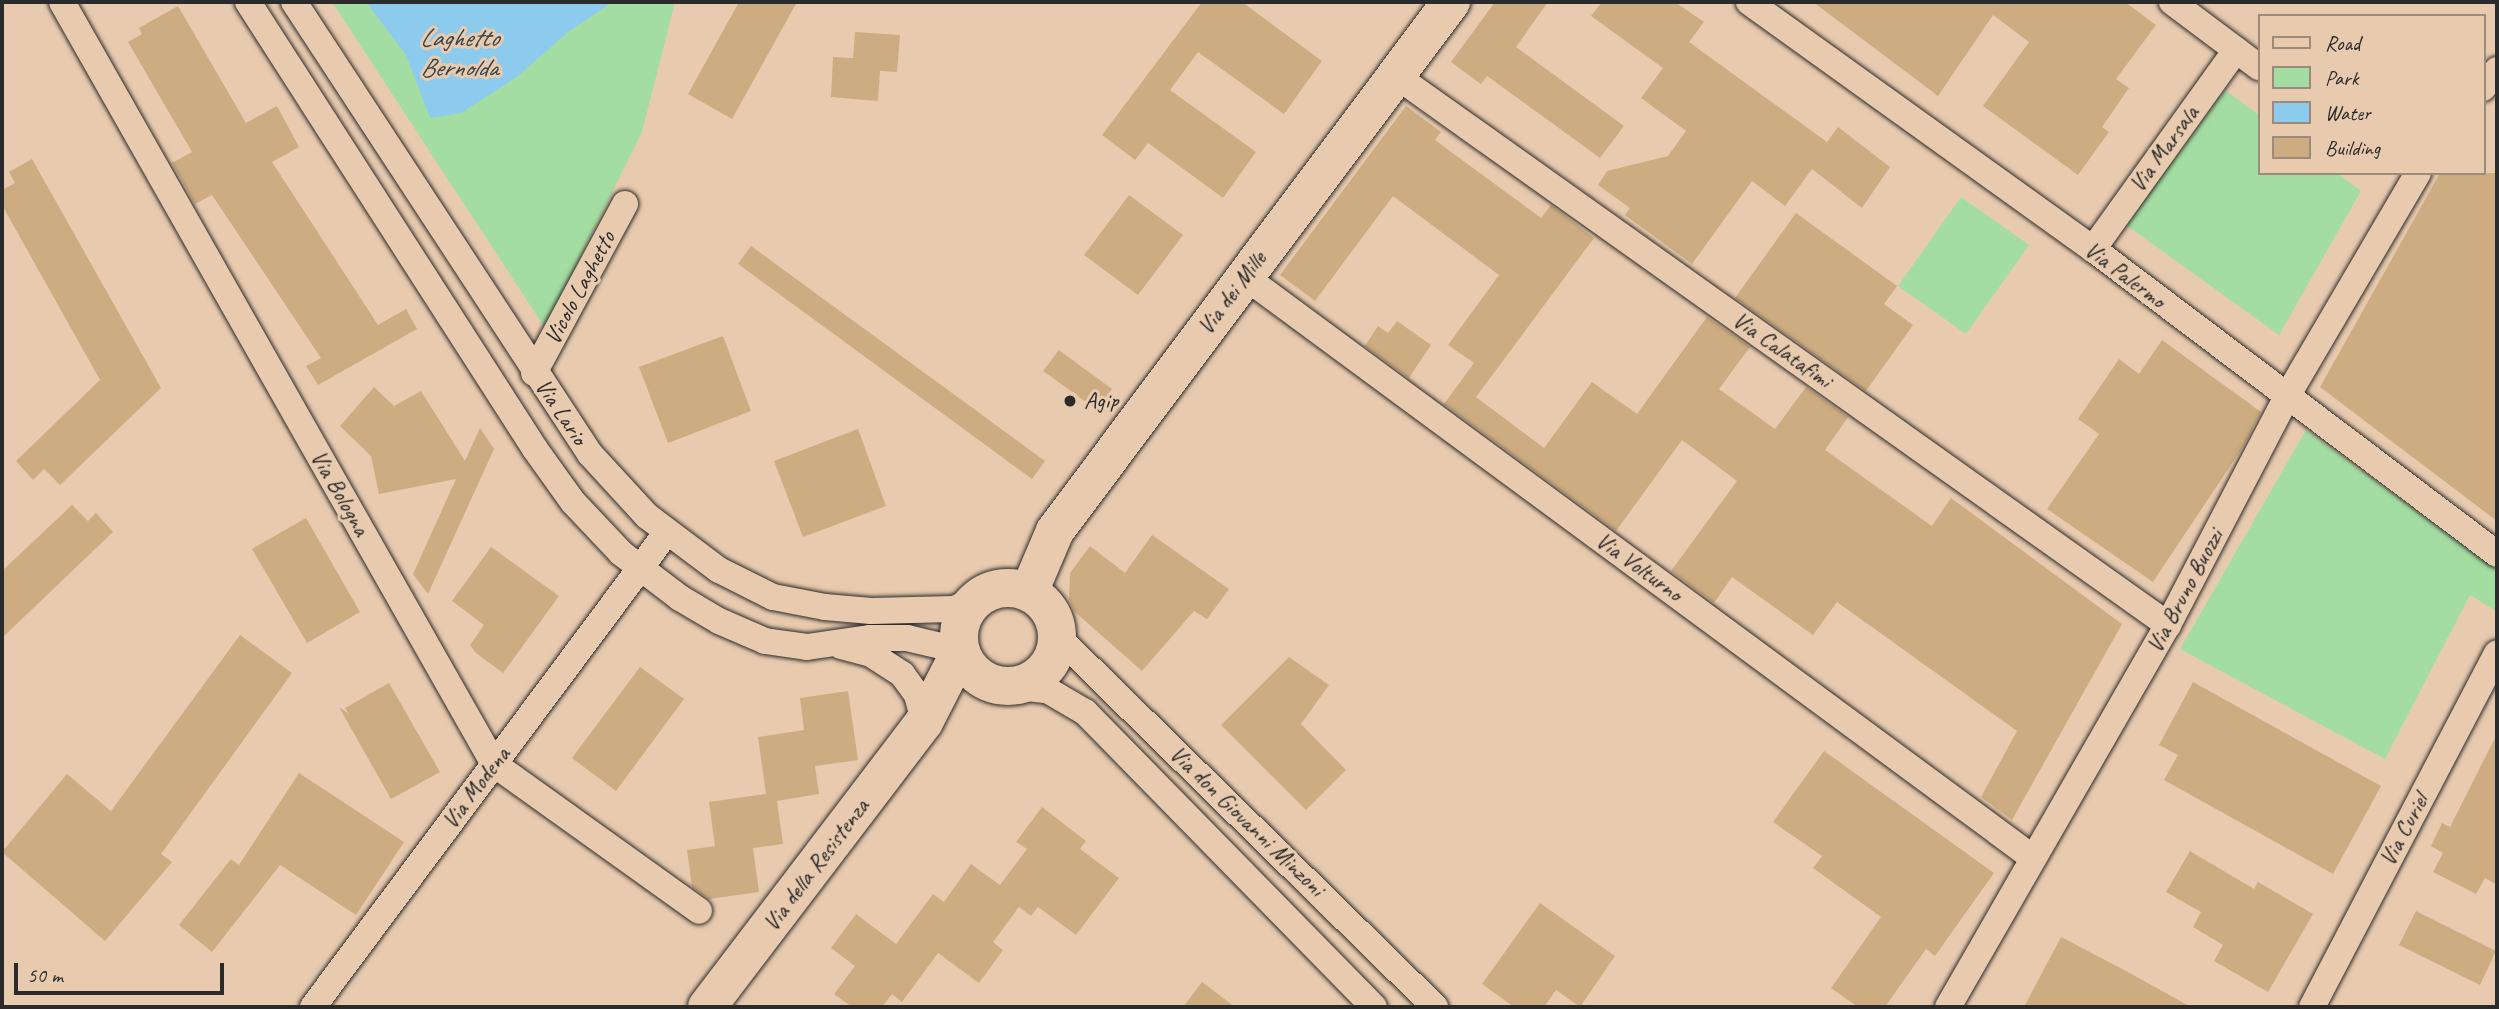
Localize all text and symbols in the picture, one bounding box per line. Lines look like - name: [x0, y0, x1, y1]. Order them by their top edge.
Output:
- legend: [2258, 14, 2485, 175]
- water label: Laghetto Bernolda: [420, 22, 498, 84]
- text: Road: [2325, 30, 2360, 56]
- text: Park: [2325, 65, 2358, 91]
- street label: Via Marsala: [2123, 100, 2205, 198]
- text: Water: [2325, 100, 2371, 126]
- text: Building: [2325, 135, 2380, 161]
- street label: Vicolo Laghetto: [538, 227, 622, 349]
- street label: Via Palermo: [2078, 235, 2172, 315]
- street label: Via dei Mille: [1191, 246, 1273, 340]
- street label: Via Calatafimi: [1727, 306, 1837, 394]
- street label: Via Lario: [528, 373, 594, 451]
- place label: Agip: [1084, 387, 1118, 415]
- marker: Agip: [1062, 393, 1078, 409]
- street label: Via Bologna: [304, 445, 376, 541]
- street label: Via Bruno Buozzi: [2140, 524, 2230, 658]
- street label: Via Volturno: [1590, 526, 1688, 608]
- street label: Via don Giovanni Minzoni: [1163, 739, 1331, 903]
- street label: Via Modena: [436, 741, 516, 835]
- street label: Via Curiel: [2373, 789, 2435, 871]
- street label: Via della Resistenza: [757, 793, 875, 937]
- scale bar: [18, 950, 228, 994]
- text: 50 m: [27, 962, 63, 988]

